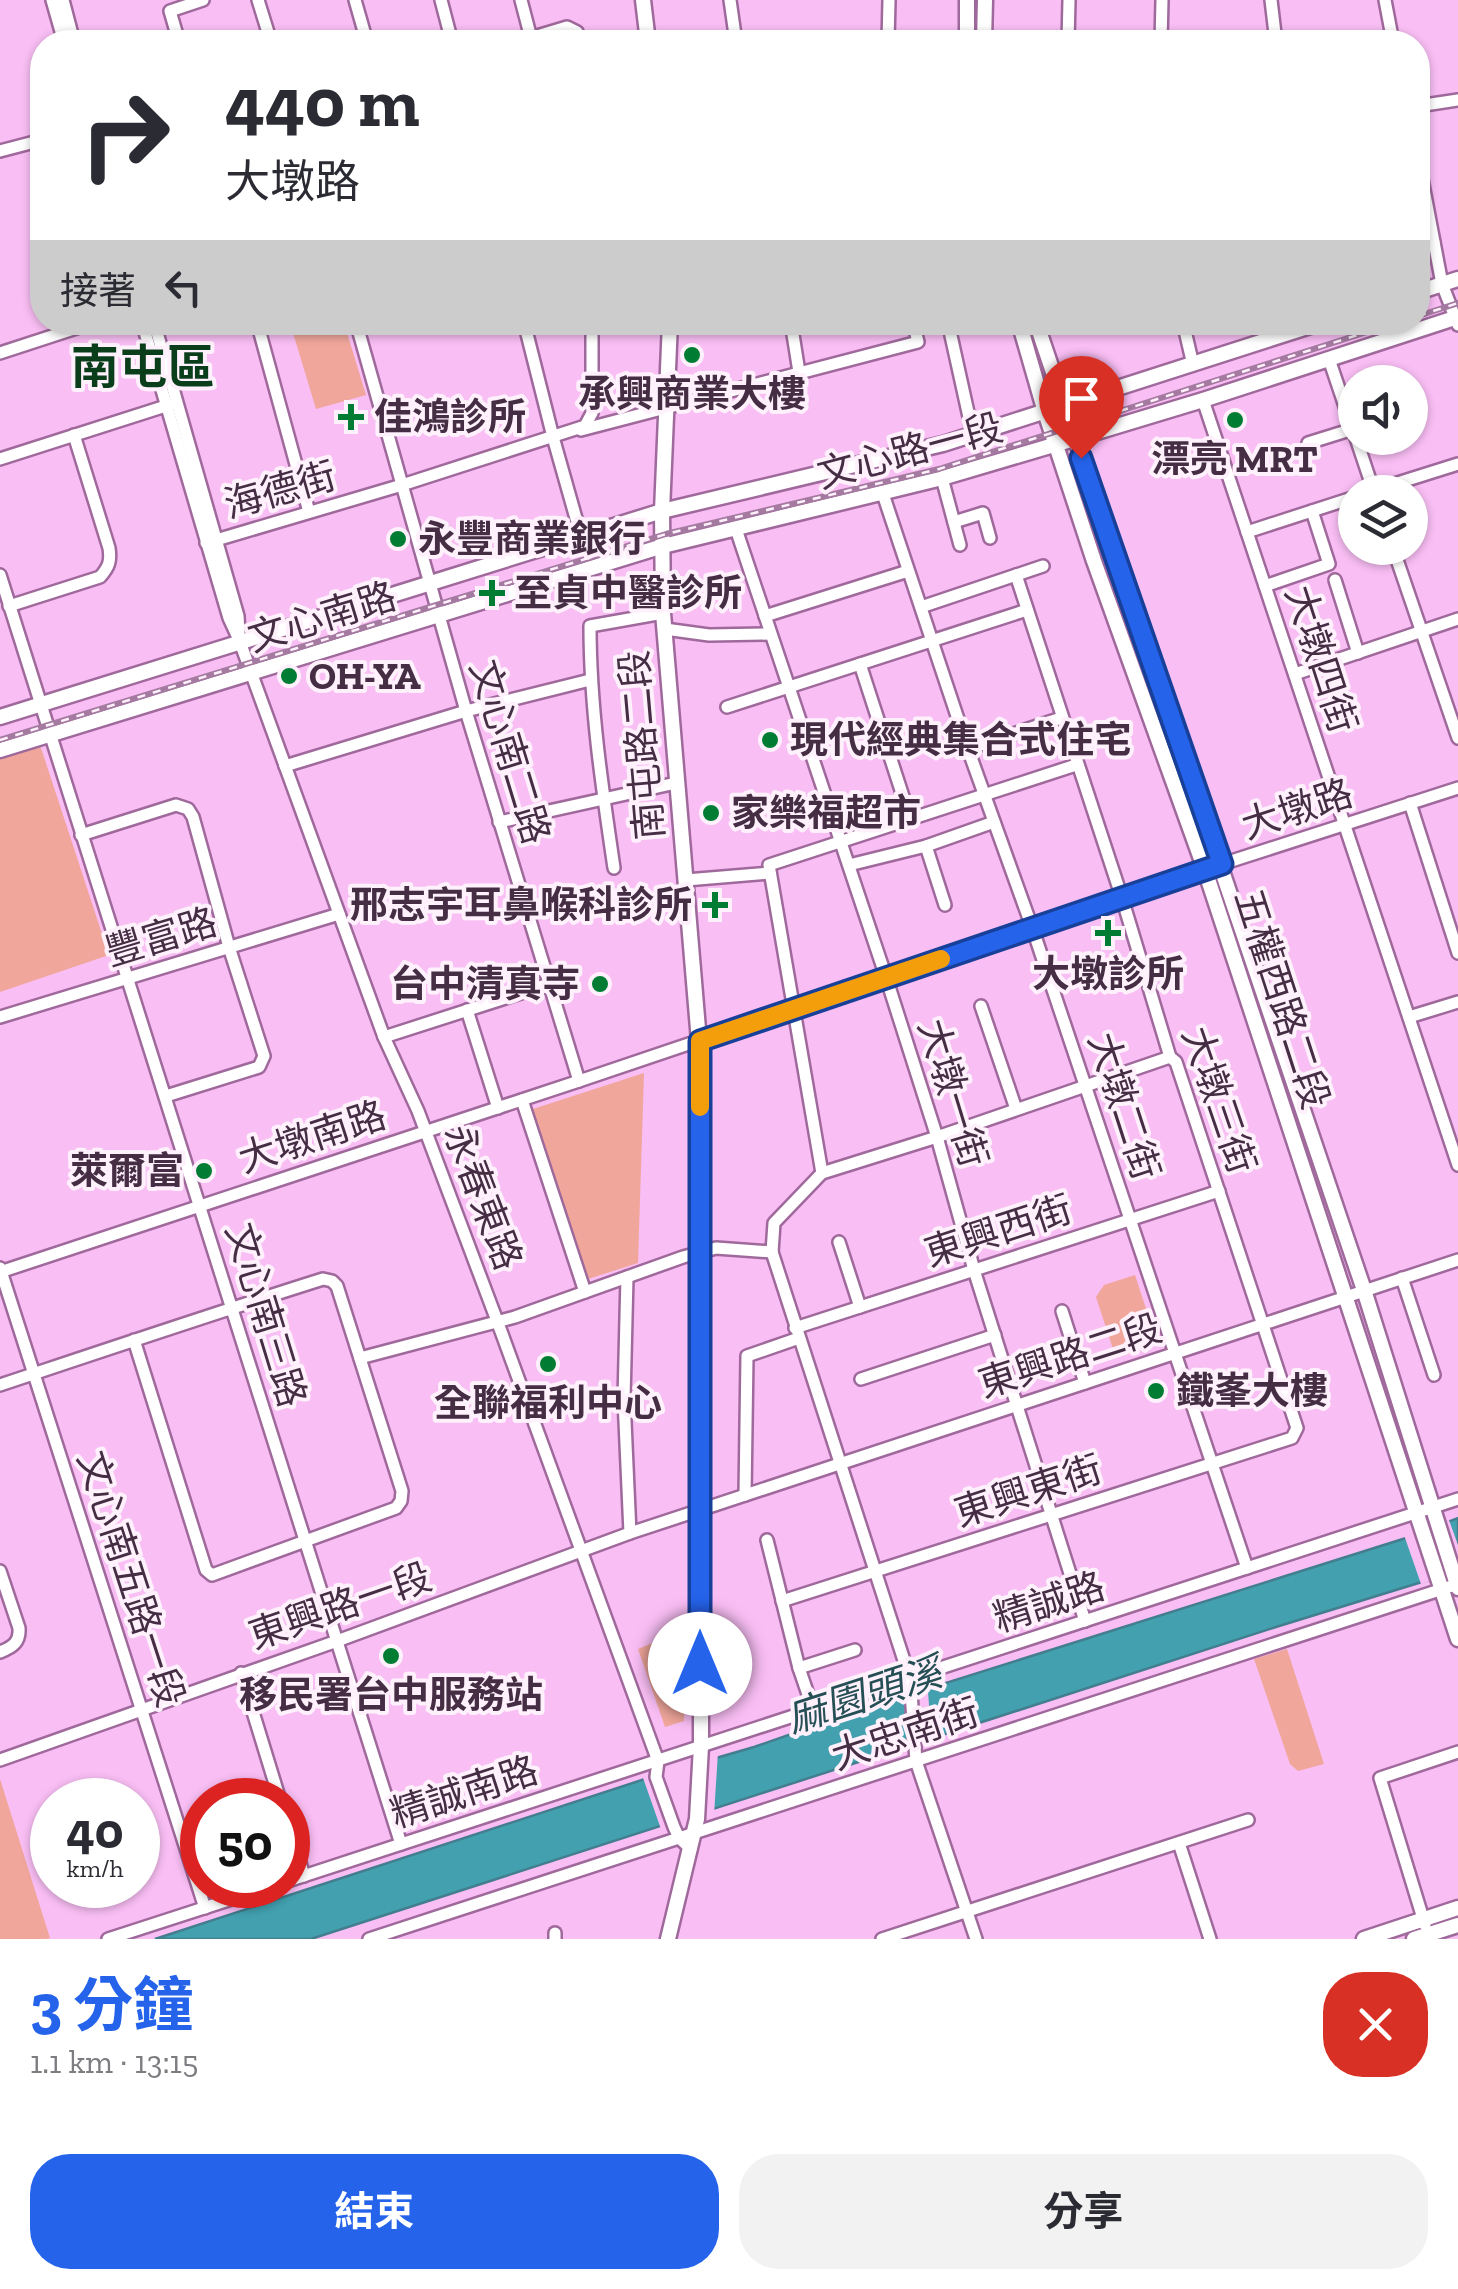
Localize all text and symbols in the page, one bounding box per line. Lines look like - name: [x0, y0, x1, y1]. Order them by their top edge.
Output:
- text: 440 m: [225, 60, 420, 144]
- icon: right: [60, 70, 190, 200]
- text: 大墩路: [225, 155, 360, 209]
- icon: left: [156, 260, 211, 315]
- text: 接著: [60, 268, 136, 314]
- district label: 南屯區: [71, 339, 215, 396]
- marker: 承興商業大樓: [681, 344, 703, 366]
- pin: [1039, 356, 1124, 459]
- map controls: [1338, 365, 1428, 565]
- button: sound: [1338, 365, 1428, 455]
- place label: 承興商業大樓: [578, 371, 806, 417]
- icon: arrive: [1054, 371, 1109, 426]
- place label: 佳鴻診所: [374, 394, 526, 440]
- marker: 佳鴻診所: [338, 404, 364, 430]
- street label: 文心路一段: [812, 404, 1008, 498]
- marker: 漂亮 MRT: [1224, 409, 1246, 431]
- place label: 漂亮 MRT: [1152, 436, 1318, 482]
- street label: 海德街: [219, 452, 341, 528]
- button: layers: [1338, 475, 1428, 565]
- place label: 永豐商業銀行: [418, 516, 646, 562]
- marker: 永豐商業銀行: [387, 528, 409, 550]
- place label: 至貞中醫診所: [514, 570, 742, 616]
- street label: 文心南路: [243, 573, 401, 661]
- marker: 至貞中醫診所: [479, 580, 505, 606]
- street label: 大墩四街: [1276, 580, 1366, 738]
- street label: 南屯路二段: [611, 648, 673, 842]
- place label: OH-YA: [309, 653, 422, 699]
- street label: 文心南二路: [460, 654, 560, 850]
- marker: OH-YA: [278, 665, 300, 687]
- place label: 現代經典集合式住宅: [790, 717, 1132, 763]
- marker: 現代經典集合式住宅: [759, 729, 781, 751]
- street label: 大墩路: [1236, 770, 1358, 848]
- place label: 家樂福超市: [731, 790, 921, 836]
- marker: 家樂福超市: [700, 802, 722, 824]
- place label: 邢志宇耳鼻喉科診所: [350, 882, 692, 928]
- street label: 五權西路二段: [1225, 883, 1339, 1115]
- marker: 邢志宇耳鼻喉科診所: [702, 892, 728, 918]
- street label: 豐富路: [100, 898, 222, 976]
- marker: 大墩診所: [1095, 920, 1121, 946]
- place label: 大墩診所: [1032, 951, 1184, 997]
- place label: 台中清真寺: [390, 961, 580, 1007]
- marker: 台中清真寺: [589, 973, 611, 995]
- street label: 大墩一街: [909, 1014, 997, 1172]
- street label: 大墩三街: [1173, 1021, 1265, 1179]
- street label: 大墩二街: [1079, 1027, 1169, 1185]
- street label: 大墩南路: [233, 1092, 391, 1182]
- street label: 永春東路: [434, 1118, 532, 1276]
- place label: 萊爾富: [70, 1148, 184, 1194]
- marker: 萊爾富: [193, 1160, 215, 1182]
- street label: 東興西街: [919, 1186, 1077, 1276]
- street label: 文心南三路: [216, 1217, 316, 1413]
- street label: 東興路二段: [973, 1305, 1167, 1407]
- marker: 全聯福利中心: [537, 1353, 559, 1375]
- place label: 鐵峯大樓: [1176, 1368, 1328, 1414]
- place label: 全聯福利中心: [434, 1380, 662, 1426]
- marker: 鐵峯大樓: [1145, 1380, 1167, 1402]
- street label: 文心南五路一段: [68, 1445, 194, 1713]
- street label: 東興東街: [949, 1446, 1107, 1536]
- street label: 東興路一段: [243, 1553, 437, 1659]
- street label: 精誠路: [988, 1563, 1110, 1641]
- position arrow: [648, 1612, 752, 1716]
- marker: 移民署台中服務站: [380, 1645, 402, 1667]
- water label: 麻園頭溪: [780, 1646, 952, 1743]
- place label: 移民署台中服務站: [239, 1672, 543, 1718]
- street label: 大忠南街: [826, 1689, 984, 1779]
- street label: 精誠南路: [385, 1747, 543, 1837]
- speed limit sign: 50: [180, 1778, 310, 1908]
- text: 40: [66, 1801, 124, 1861]
- text: km/h: [66, 1853, 124, 1883]
- text: 3 分鐘: [30, 1969, 193, 2041]
- button: close: [1323, 1972, 1428, 2077]
- text: 1.1 km · 13:15: [30, 2043, 198, 2081]
- button: 結束: [30, 2154, 719, 2269]
- button: 分享: [739, 2154, 1428, 2269]

